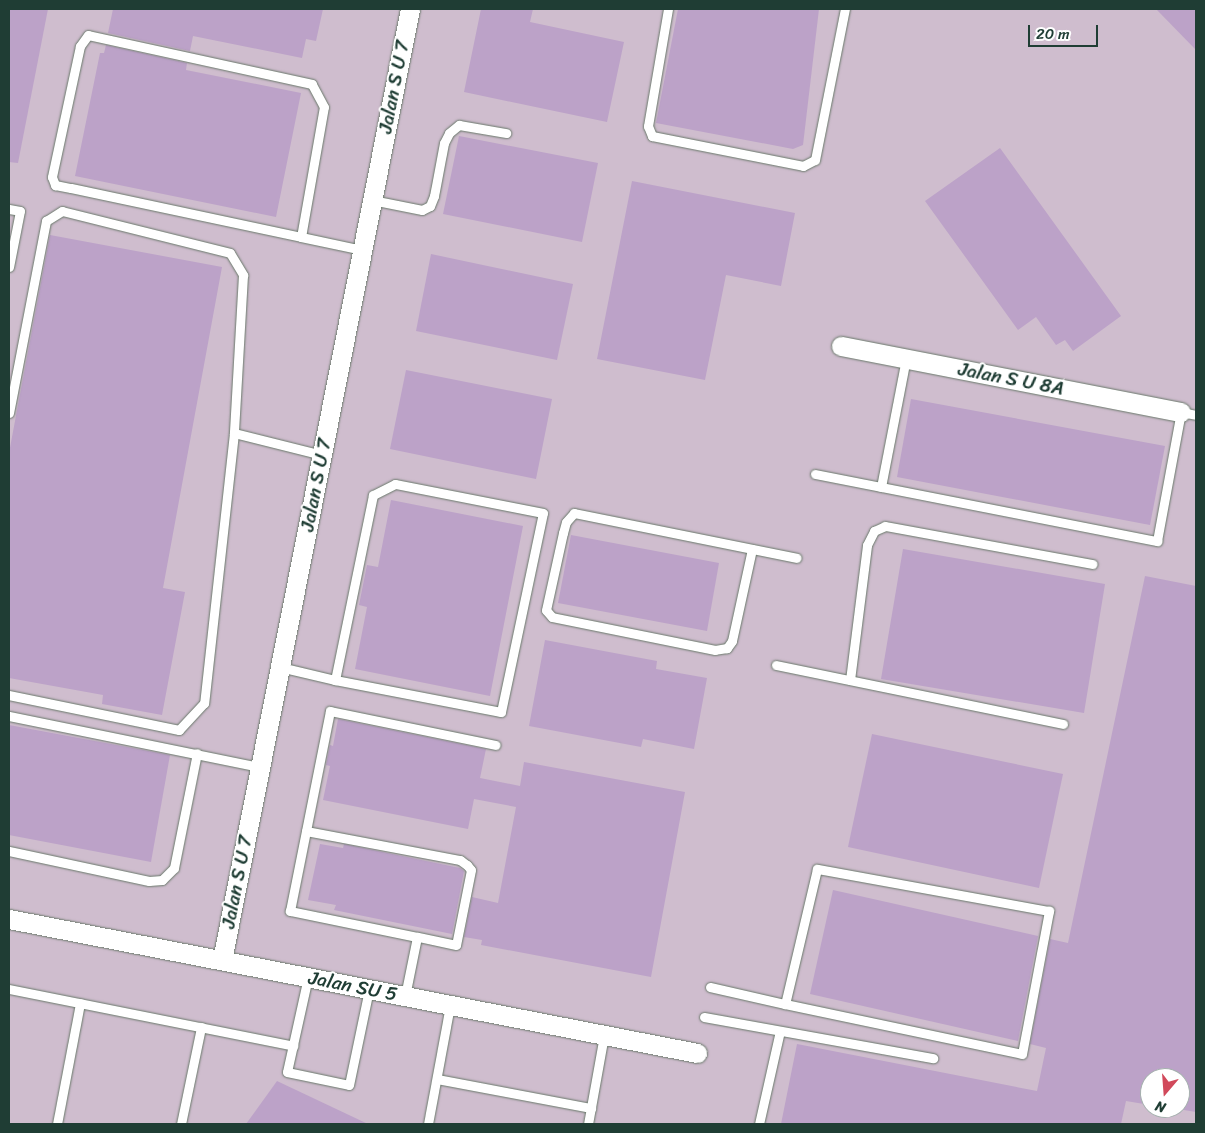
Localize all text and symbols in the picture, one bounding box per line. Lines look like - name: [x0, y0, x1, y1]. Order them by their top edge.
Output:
- scale bar: [1030, 15, 1100, 47]
- text: 20 m: [1036, 21, 1070, 47]
- street label: Jalan S U 7: [374, 39, 414, 135]
- street label: Jalan S U 8A: [956, 358, 1066, 400]
- street label: Jalan S U 7: [296, 437, 336, 533]
- street label: Jalan S U 7: [217, 834, 257, 930]
- street label: Jalan SU 5: [307, 966, 399, 1006]
- north arrow: [1140, 1068, 1190, 1118]
- text: N: [1152, 1093, 1169, 1120]

